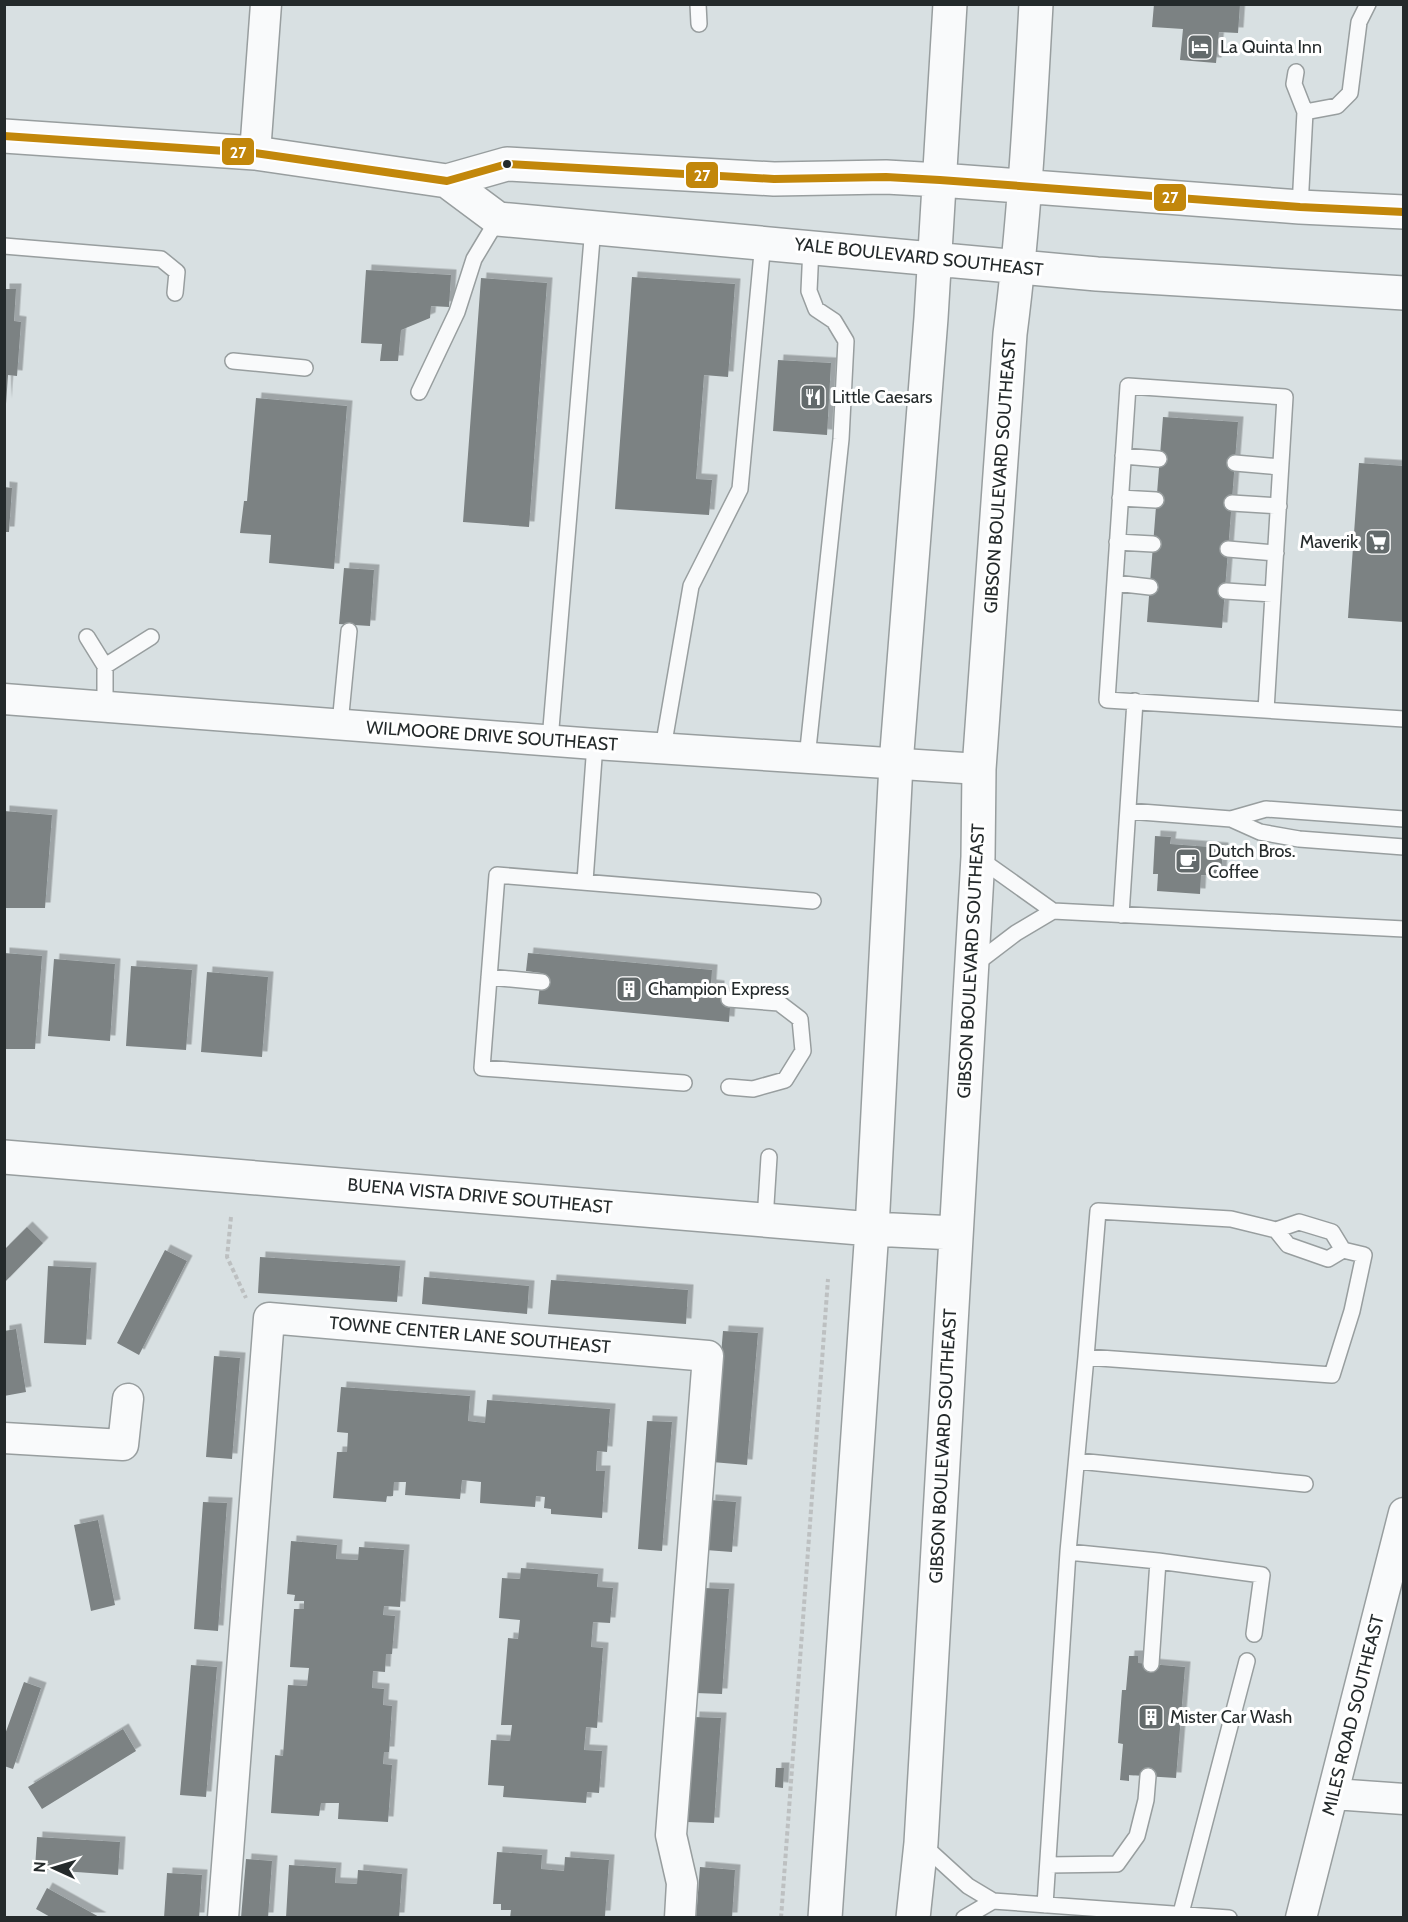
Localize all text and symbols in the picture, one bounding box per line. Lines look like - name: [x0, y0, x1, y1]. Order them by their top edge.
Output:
- hotel icon: La Quinta Inn: [1185, 32, 1215, 62]
- place label: La Quinta Inn: [1220, 36, 1322, 58]
- line badge: 27: [221, 137, 255, 166]
- text: 27: [230, 143, 247, 162]
- unlabelled marker: [501, 158, 513, 170]
- line badge: 27: [685, 161, 719, 189]
- text: 27: [694, 166, 711, 185]
- line badge: 27: [1153, 183, 1187, 212]
- text: 27: [1162, 188, 1179, 207]
- street label: YALE BOULEVARD SOUTHEAST: [793, 233, 1045, 281]
- street label: GIBSON BOULEVARD SOUTHEAST: [979, 338, 1021, 614]
- restaurant icon: Little Caesars: [798, 382, 828, 412]
- place label: Little Caesars: [832, 386, 933, 408]
- supermarket icon: Maverik: [1363, 527, 1393, 557]
- place label: Maverik: [1300, 531, 1359, 553]
- street label: WILMOORE DRIVE SOUTHEAST: [365, 716, 619, 756]
- street label: GIBSON BOULEVARD SOUTHEAST: [953, 823, 989, 1099]
- place label: Dutch Bros. Coffee: [1208, 840, 1296, 883]
- cafe icon: Dutch Bros. Coffee: [1173, 846, 1203, 876]
- building icon: Champion Express: [614, 974, 644, 1004]
- place label: Champion Express: [648, 978, 789, 1000]
- street label: BUENA VISTA DRIVE SOUTHEAST: [347, 1173, 614, 1219]
- street label: GIBSON BOULEVARD SOUTHEAST: [925, 1308, 961, 1584]
- street label: TOWNE CENTER LANE SOUTHEAST: [328, 1312, 612, 1358]
- street label: MILES ROAD SOUTHEAST: [1317, 1612, 1389, 1818]
- building icon: Mister Car Wash: [1136, 1702, 1166, 1732]
- place label: Mister Car Wash: [1170, 1706, 1292, 1728]
- north arrow: [24, 1838, 84, 1898]
- text: N: [30, 1861, 49, 1873]

